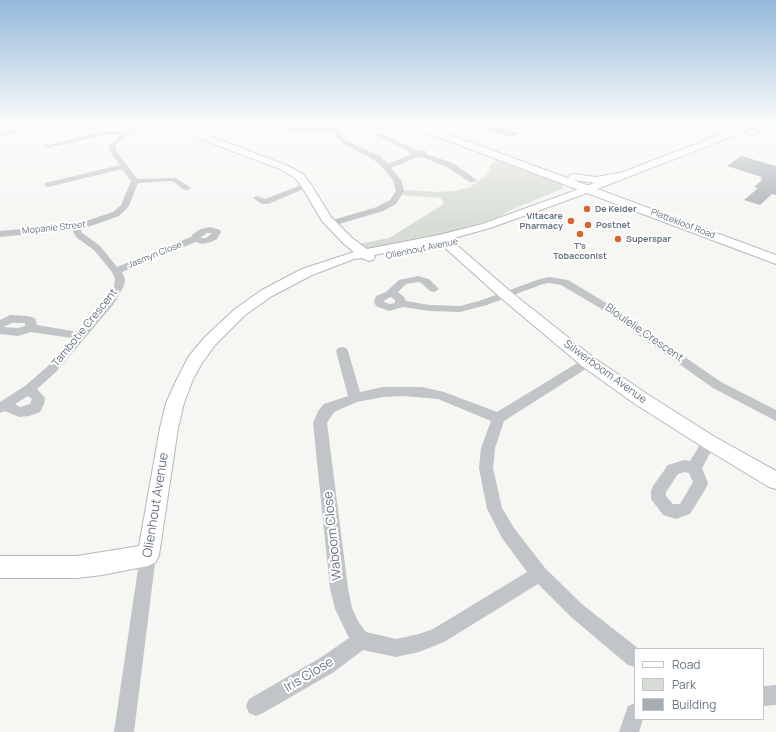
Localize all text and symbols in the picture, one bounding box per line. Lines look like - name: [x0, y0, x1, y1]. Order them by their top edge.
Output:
- marker: De Kelder: [582, 204, 592, 214]
- place label: De Kelder: [595, 204, 636, 214]
- street label: Plattekloof Road: [649, 207, 717, 241]
- place label: Vitacare Pharmacy: [520, 211, 563, 232]
- marker: Vitacare Pharmacy: [566, 216, 576, 226]
- street label: Mopanie Street: [22, 219, 86, 237]
- marker: Postnet: [583, 220, 593, 230]
- place label: Postnet: [596, 220, 631, 230]
- marker: T's Tobacconist: [575, 229, 585, 239]
- marker: Superspar: [613, 234, 623, 244]
- place label: Superspar: [626, 234, 671, 244]
- street label: Olienhout Avenue: [385, 236, 459, 262]
- street label: Jasmyn Close: [127, 239, 183, 271]
- place label: T's Tobacconist: [553, 241, 607, 262]
- street label: Tambotie Crescent: [49, 286, 121, 370]
- street label: Bloulelie Crescent: [602, 301, 686, 365]
- street label: Silwerboom Avenue: [561, 337, 649, 407]
- street label: Olienhout Avenue: [140, 451, 172, 559]
- street label: Waboom Close: [321, 490, 345, 582]
- legend: [634, 648, 764, 720]
- street label: Iris Close: [282, 654, 336, 696]
- text: Road: [672, 656, 700, 673]
- text: Park: [672, 676, 696, 693]
- text: Building: [672, 696, 716, 713]

